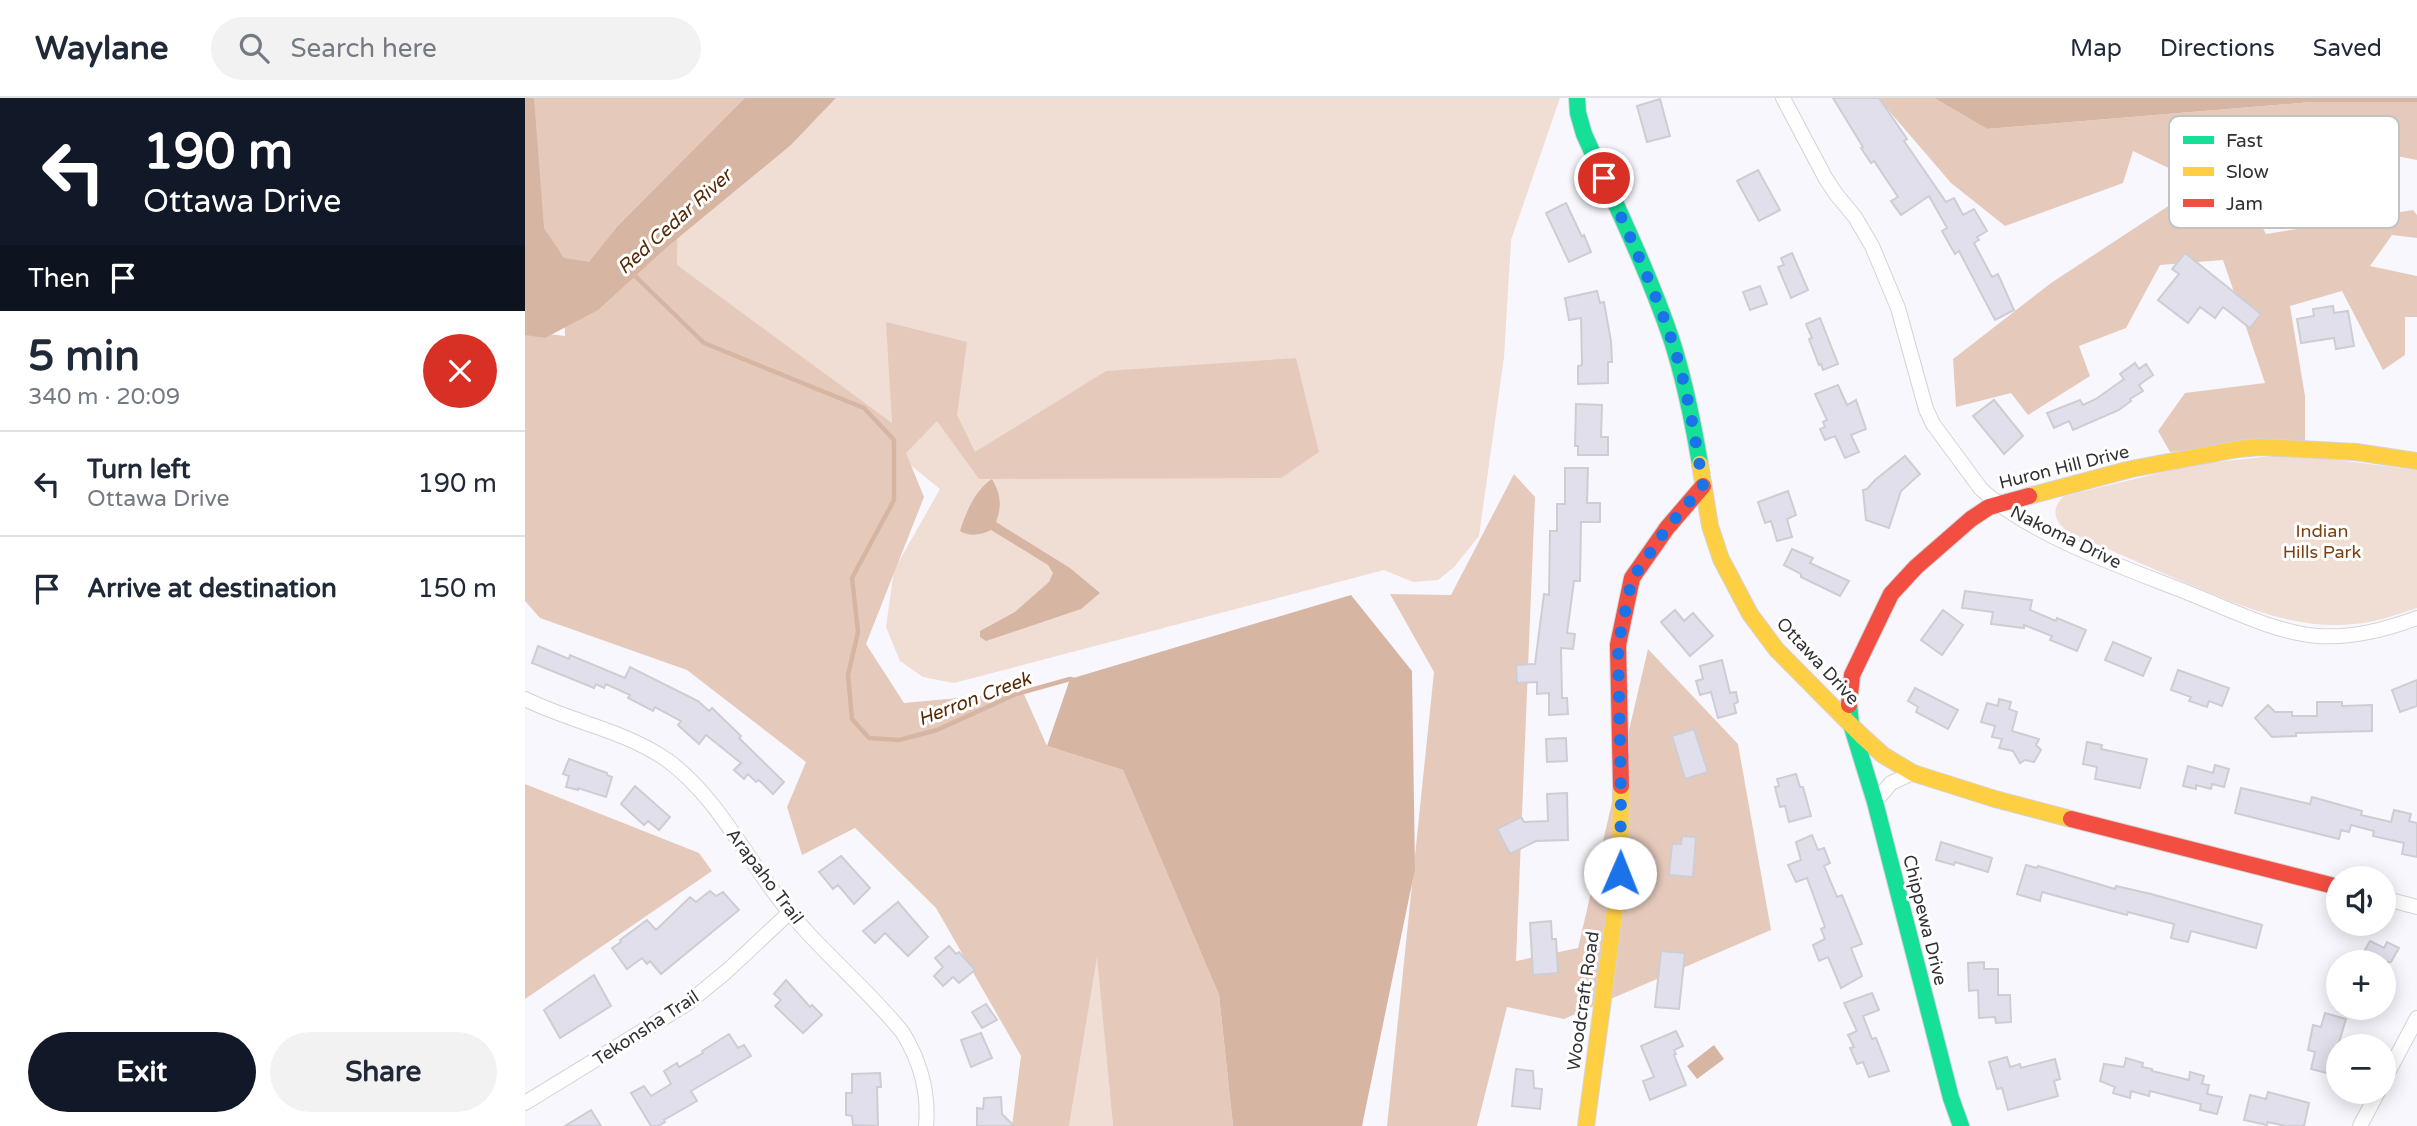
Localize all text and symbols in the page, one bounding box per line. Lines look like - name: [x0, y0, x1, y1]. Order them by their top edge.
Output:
- search box: [211, 17, 701, 80]
- text: Waylane: [35, 29, 169, 68]
- icon: search: [235, 29, 273, 67]
- text: Search here: [291, 33, 437, 64]
- text: Map: [2070, 34, 2122, 63]
- text: Directions: [2160, 34, 2275, 63]
- text: Saved: [2313, 34, 2382, 63]
- legend: [2169, 116, 2399, 228]
- text: 190 m: [143, 123, 293, 182]
- icon: left: [28, 126, 119, 217]
- text: Fast: [2226, 130, 2263, 152]
- pin: [1574, 148, 1634, 208]
- icon: arrive: [1585, 159, 1623, 197]
- text: Slow: [2226, 161, 2269, 183]
- water label: Red Cedar River: [613, 163, 738, 279]
- text: Ottawa Drive: [143, 183, 341, 221]
- text: Jam: [2226, 193, 2263, 215]
- icon: arrive: [104, 259, 142, 297]
- text: Then: [28, 263, 90, 294]
- text: 5 min: [28, 331, 140, 382]
- button: close: [423, 334, 497, 408]
- text: 340 m · 20:09: [28, 383, 180, 411]
- street label: Huron Hill Drive: [1997, 440, 2131, 494]
- text: Turn left: [87, 454, 190, 485]
- icon: left: [28, 465, 66, 503]
- text: 190 m: [417, 468, 497, 499]
- text: Ottawa Drive: [87, 485, 230, 513]
- street label: Nakoma Drive: [2007, 501, 2125, 573]
- park label: Indian Hills Park: [2283, 520, 2362, 563]
- icon: arrive: [28, 570, 66, 608]
- text: Arrive at destination: [87, 573, 337, 604]
- text: 150 m: [417, 573, 497, 604]
- street label: Ottawa Drive: [1772, 613, 1864, 709]
- water label: Herron Creek: [915, 667, 1035, 731]
- street label: Arapaho Trail: [722, 824, 808, 928]
- position arrow: [1583, 836, 1657, 910]
- street label: Chippewa Drive: [1898, 852, 1952, 988]
- map controls: [2326, 866, 2396, 1104]
- button: sound: [2326, 866, 2396, 936]
- street label: Woodcraft Road: [1562, 930, 1604, 1072]
- button: +: [2326, 950, 2396, 1020]
- street label: Tekonsha Trail: [589, 986, 703, 1070]
- button: Exit: [28, 1032, 256, 1112]
- button: Share: [270, 1032, 497, 1112]
- button: −: [2326, 1034, 2396, 1104]

